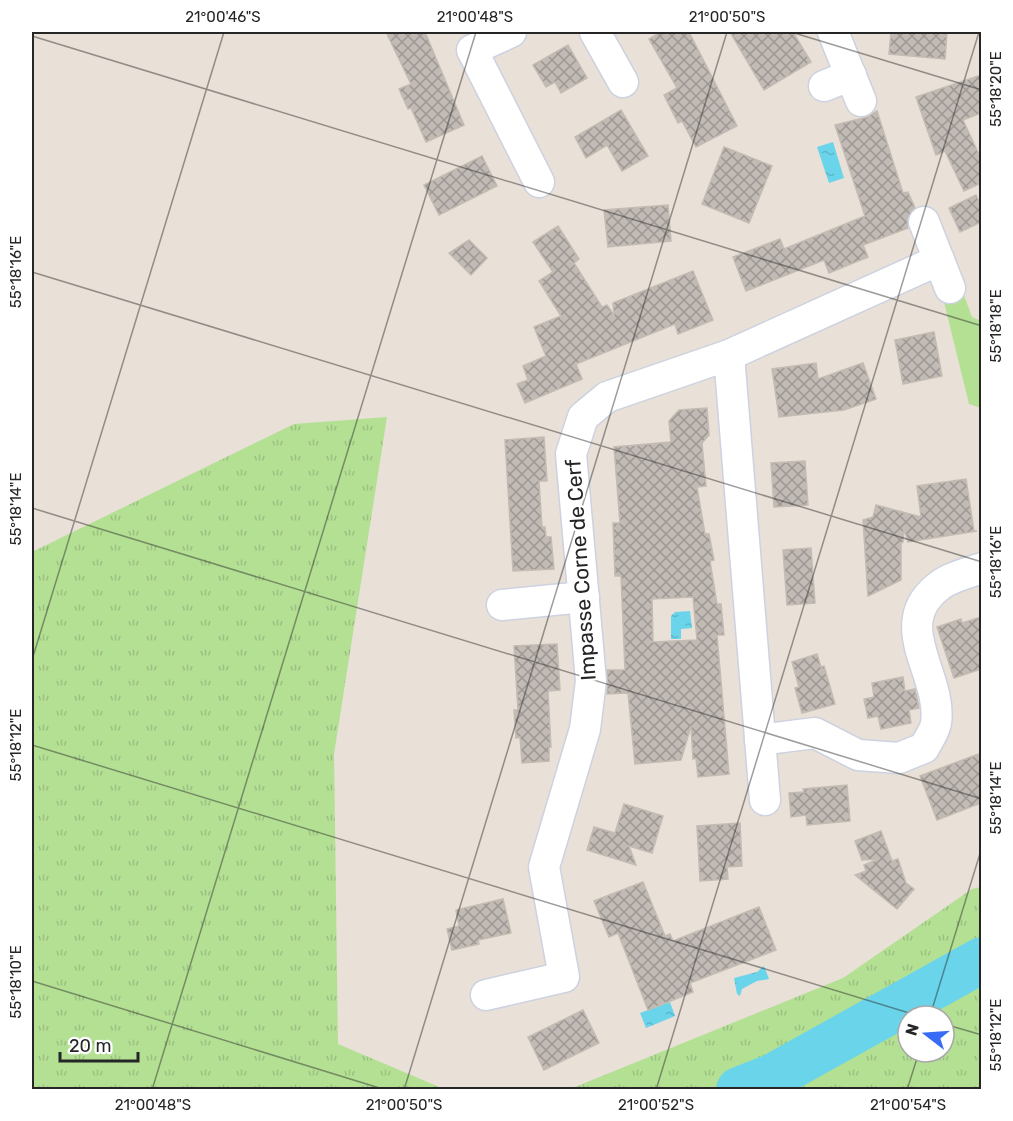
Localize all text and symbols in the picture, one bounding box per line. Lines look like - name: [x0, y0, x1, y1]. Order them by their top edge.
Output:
- text: 21°00'46"S: [185, 8, 261, 26]
- text: 21°00'48"S: [437, 8, 513, 26]
- text: 21°00'50"S: [689, 8, 765, 26]
- text: 55°18'20"E: [987, 51, 1005, 127]
- text: 55°18'16"E: [7, 236, 25, 308]
- text: 55°18'18"E: [987, 289, 1005, 363]
- street label: Impasse Corne de Cerf: [560, 459, 601, 681]
- text: 55°18'14"E: [7, 473, 25, 545]
- text: 55°18'16"E: [987, 526, 1005, 598]
- text: 55°18'12"E: [7, 709, 25, 781]
- text: 55°18'14"E: [987, 762, 1005, 834]
- text: 55°18'10"E: [7, 945, 25, 1019]
- text: 55°18'12"E: [987, 999, 1005, 1071]
- north arrow: [896, 1004, 956, 1064]
- text: N: [901, 1021, 923, 1038]
- scale bar: [60, 1025, 138, 1063]
- text: 20 m: [69, 1035, 111, 1057]
- text: 21°00'48"S: [115, 1096, 191, 1114]
- text: 21°00'50"S: [366, 1096, 442, 1114]
- text: 21°00'52"S: [618, 1096, 694, 1114]
- text: 21°00'54"S: [870, 1096, 946, 1114]

